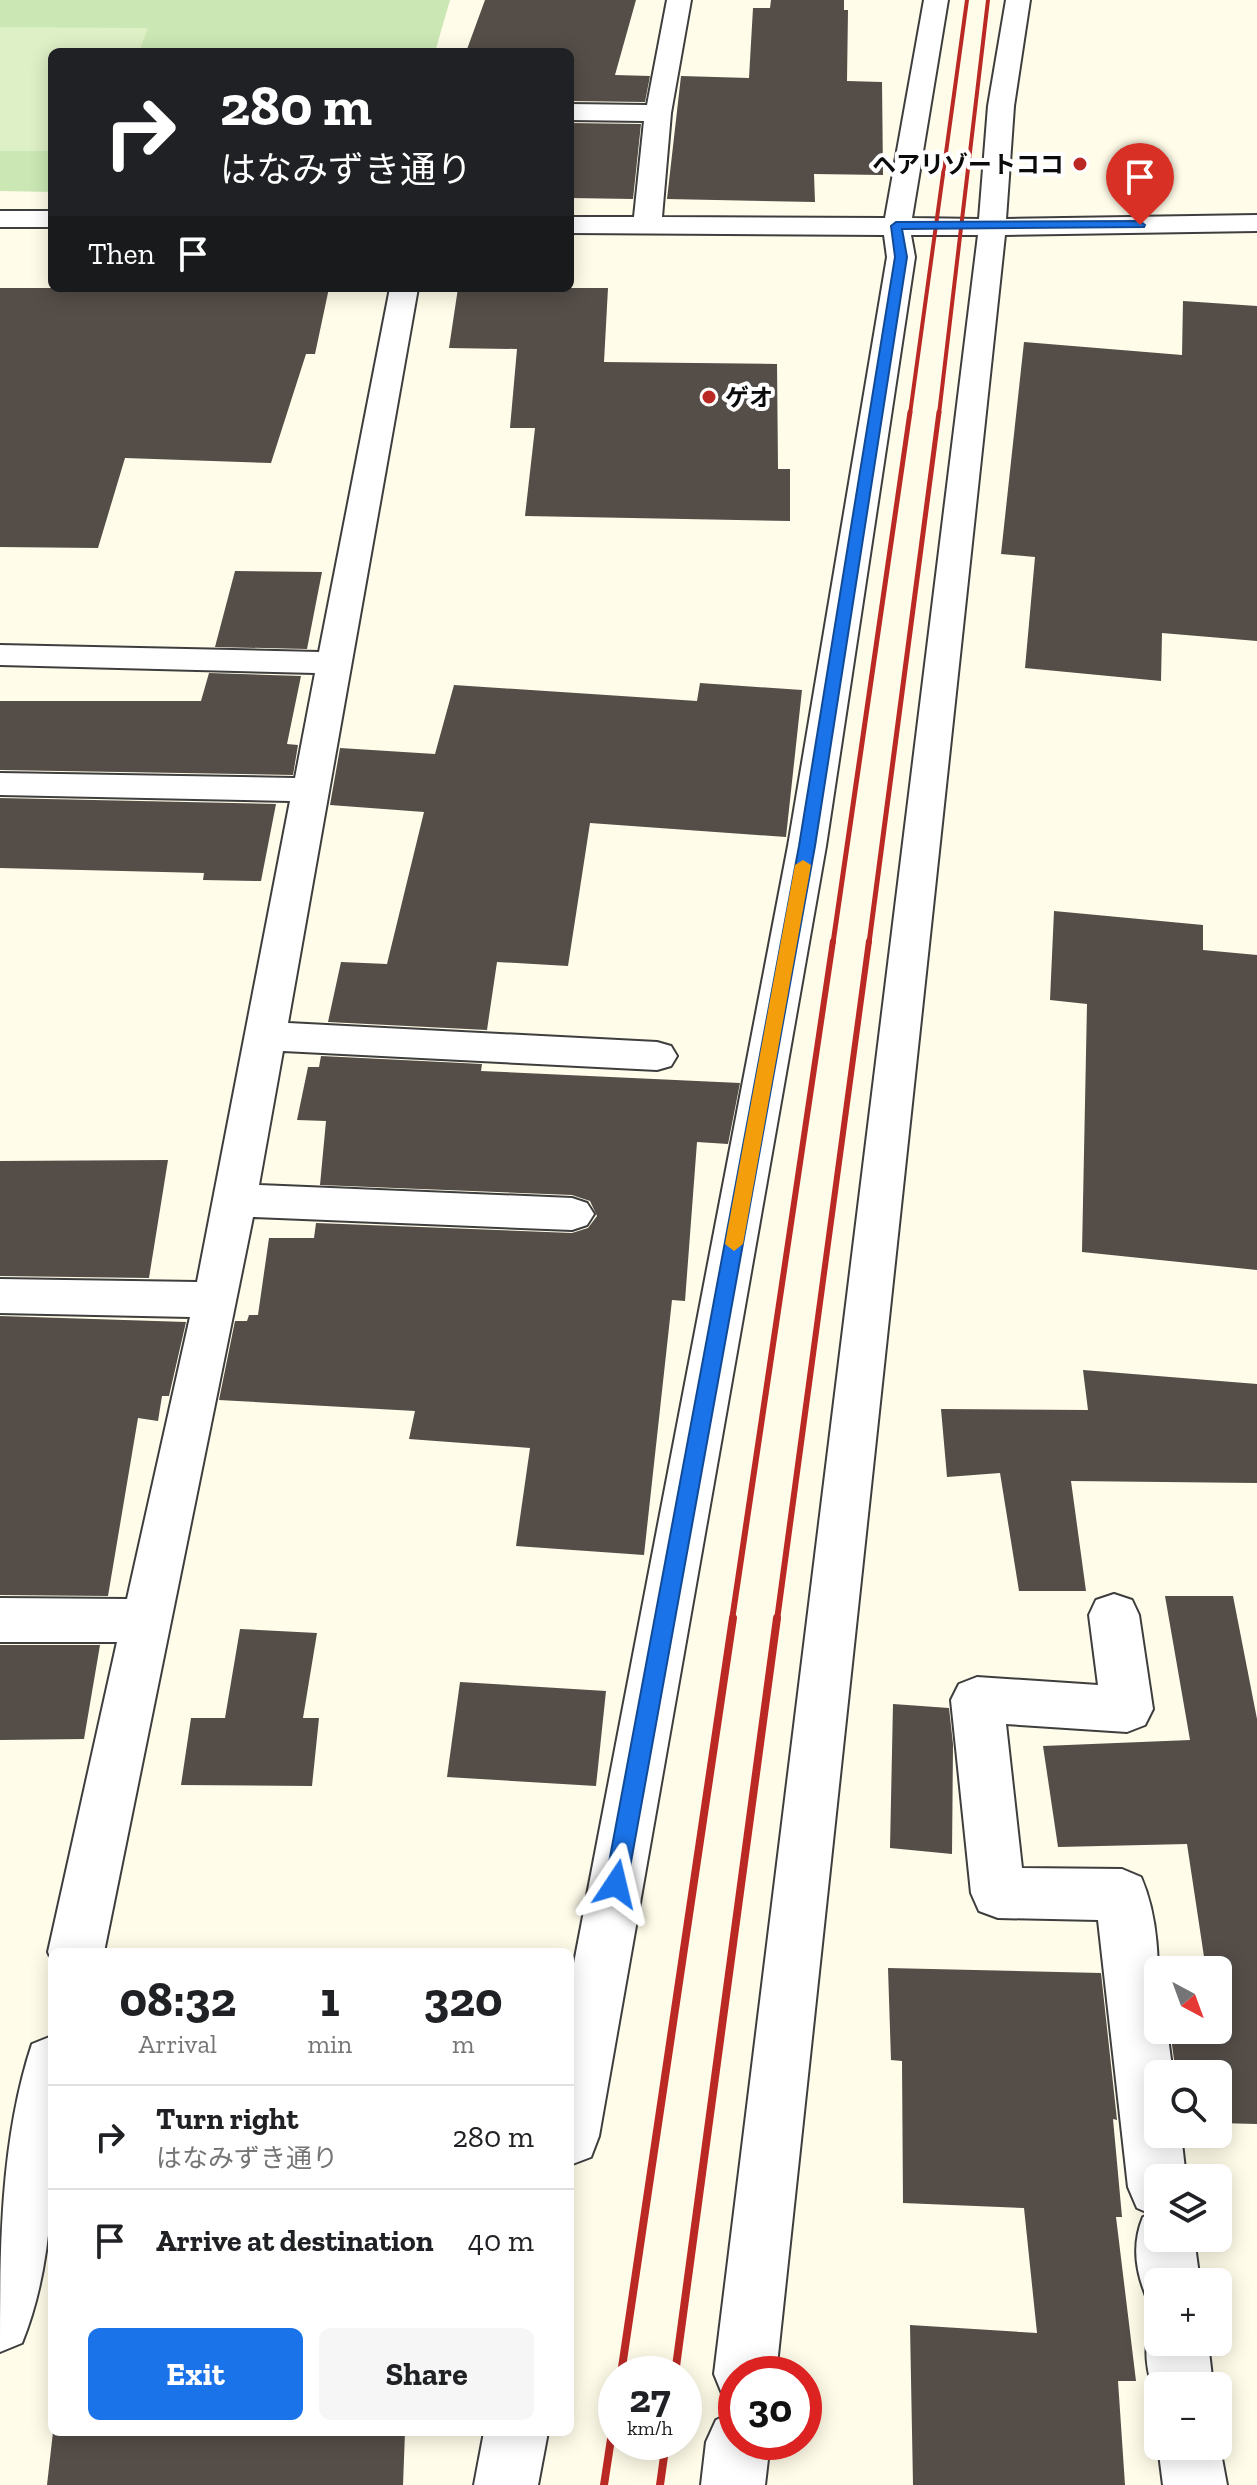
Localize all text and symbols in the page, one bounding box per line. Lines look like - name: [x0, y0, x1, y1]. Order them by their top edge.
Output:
- text: 280 m: [220, 72, 372, 139]
- icon: right: [88, 80, 192, 184]
- pin: [1106, 143, 1174, 225]
- text: はなみずき通り: [220, 148, 472, 191]
- place label: ヘアリゾートココ: [872, 150, 1064, 179]
- marker: ヘアリゾートココ: [1071, 155, 1089, 173]
- icon: arrive: [1118, 155, 1162, 199]
- icon: arrive: [171, 232, 215, 276]
- text: Then: [88, 236, 155, 272]
- place label: ゲオ: [725, 383, 773, 412]
- marker: ゲオ: [700, 388, 718, 406]
- position arrow: [574, 1842, 658, 1926]
- north arrow: [1144, 1956, 1232, 2044]
- map controls: [1144, 1956, 1232, 2460]
- text: 08:32: [119, 1971, 236, 2028]
- text: 1: [320, 1971, 340, 2028]
- text: 320: [424, 1971, 503, 2028]
- text: Arrival: [139, 2028, 217, 2060]
- text: min: [308, 2028, 352, 2060]
- text: m: [452, 2028, 474, 2060]
- button: search: [1144, 2060, 1232, 2148]
- text: Turn right: [156, 2101, 298, 2137]
- icon: right: [88, 2115, 132, 2159]
- text: 280 m: [452, 2119, 534, 2155]
- text: はなみずき通り: [156, 2142, 338, 2174]
- button: layers: [1144, 2164, 1232, 2252]
- icon: arrive: [88, 2219, 132, 2263]
- text: Arrive at destination: [156, 2223, 433, 2259]
- text: 40 m: [468, 2223, 534, 2259]
- button: +: [1144, 2268, 1232, 2356]
- button: Exit: [88, 2328, 303, 2420]
- button: Share: [319, 2328, 534, 2420]
- speed limit sign: 30: [718, 2356, 822, 2460]
- button: −: [1144, 2372, 1232, 2460]
- text: 27: [629, 2374, 671, 2422]
- text: km/h: [627, 2416, 673, 2440]

